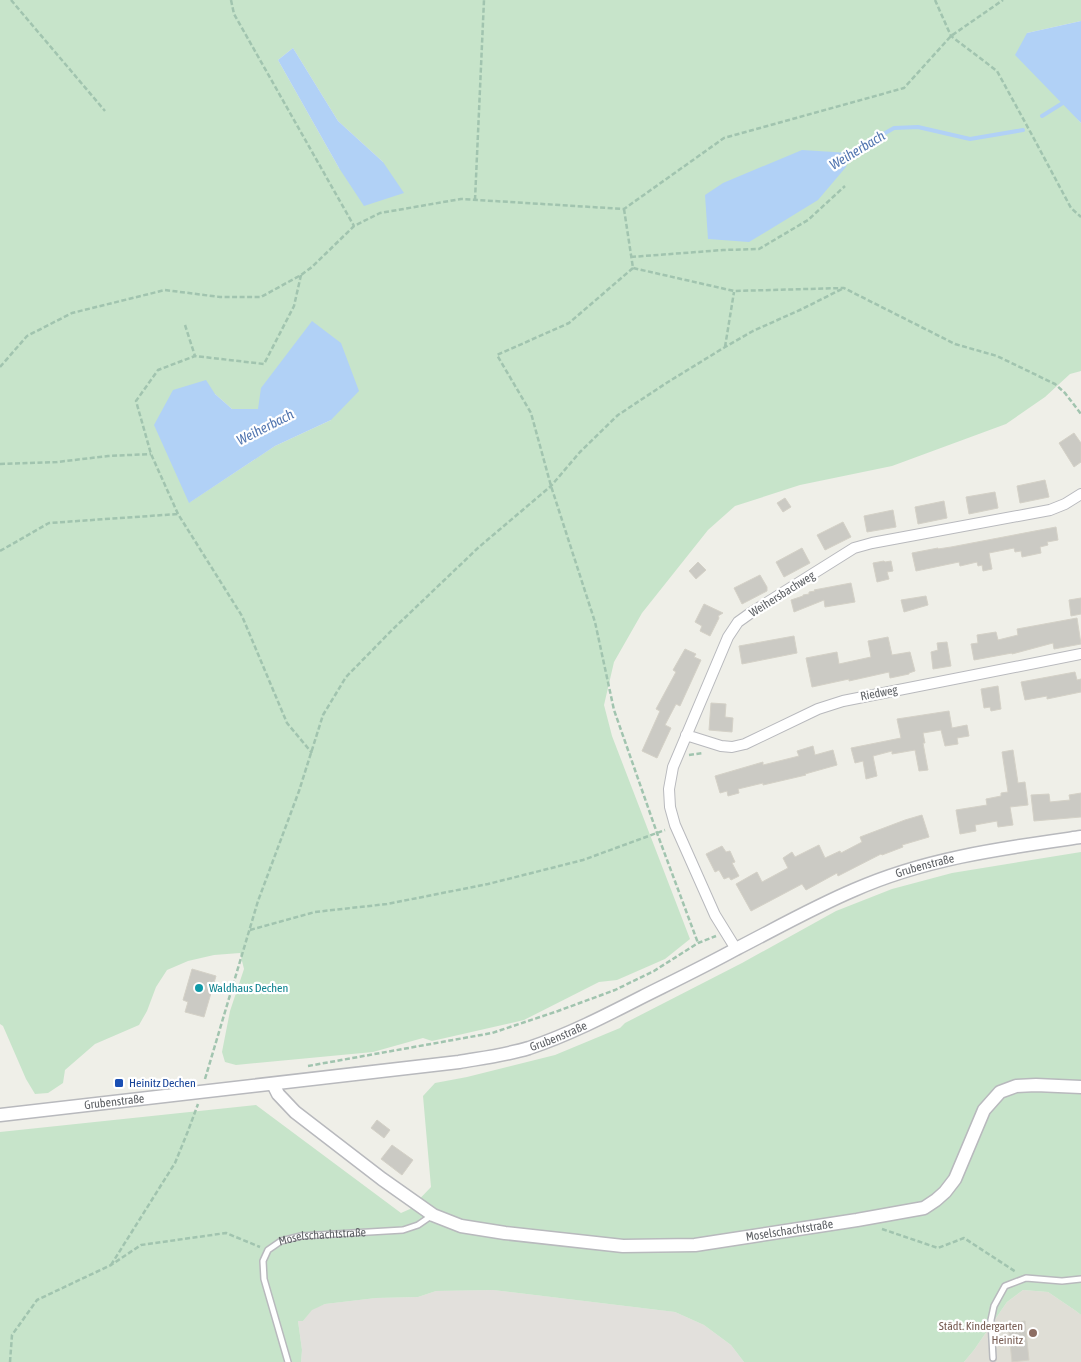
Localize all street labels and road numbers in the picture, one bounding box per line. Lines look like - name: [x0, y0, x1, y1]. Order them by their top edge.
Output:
- street label: Weihersbachweg: [747, 568, 818, 620]
- street label: Riedweg: [859, 682, 900, 703]
- street label: Grubenstraße: [894, 851, 956, 881]
- street label: Grubenstraße: [528, 1018, 589, 1054]
- street label: Grubenstraße: [83, 1091, 145, 1112]
- street label: Moselschachtstraße: [745, 1217, 834, 1244]
- street label: Moselschachtstraße: [277, 1225, 366, 1248]

